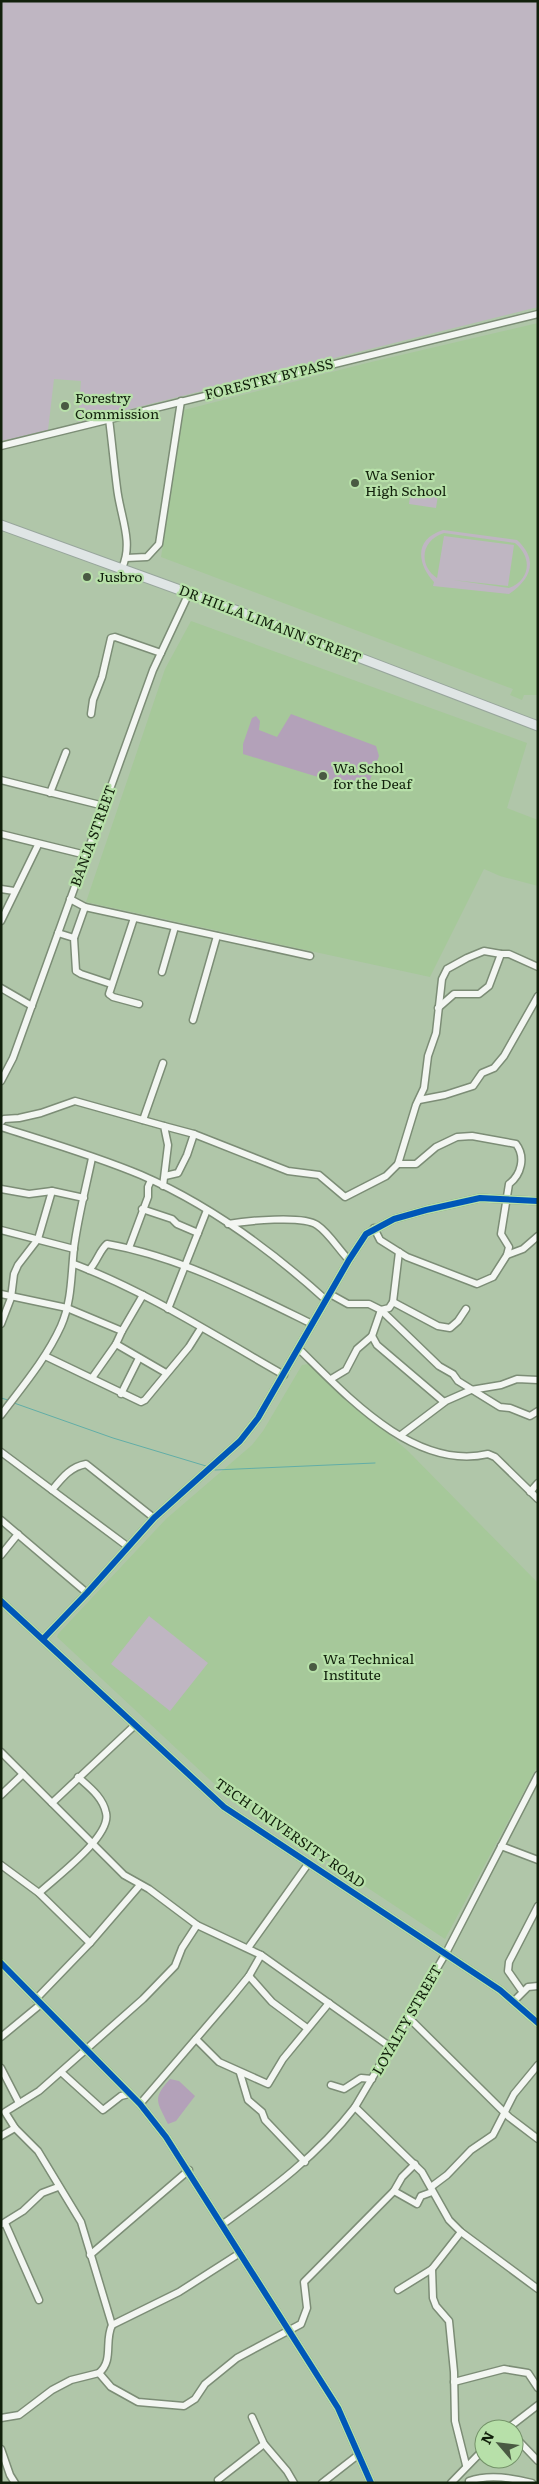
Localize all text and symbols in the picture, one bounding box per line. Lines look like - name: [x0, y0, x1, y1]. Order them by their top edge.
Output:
- street label: FORESTRY BYPASS: [202, 352, 335, 404]
- place label: Forestry Commission: [75, 387, 159, 423]
- marker: Forestry Commission: [59, 400, 71, 412]
- place label: Wa Senior High School: [365, 464, 447, 500]
- marker: Wa Senior High School: [349, 477, 361, 489]
- place label: Jusbro: [97, 566, 142, 586]
- marker: Jusbro: [81, 571, 93, 583]
- street label: DR HILLA LIMANN STREET: [176, 579, 364, 667]
- place label: Wa School for the Deaf: [333, 757, 413, 793]
- marker: Wa School for the Deaf: [317, 770, 329, 782]
- street label: BANJA STREET: [64, 782, 120, 889]
- place label: Wa Technical Institute: [323, 1648, 415, 1684]
- marker: Wa Technical Institute: [307, 1661, 319, 1673]
- street label: TECH UNIVERSITY ROAD: [211, 1773, 370, 1892]
- street label: LOYALTY STREET: [366, 1961, 446, 2078]
- north arrow: [474, 2419, 524, 2469]
- text: N: [475, 2427, 498, 2447]

